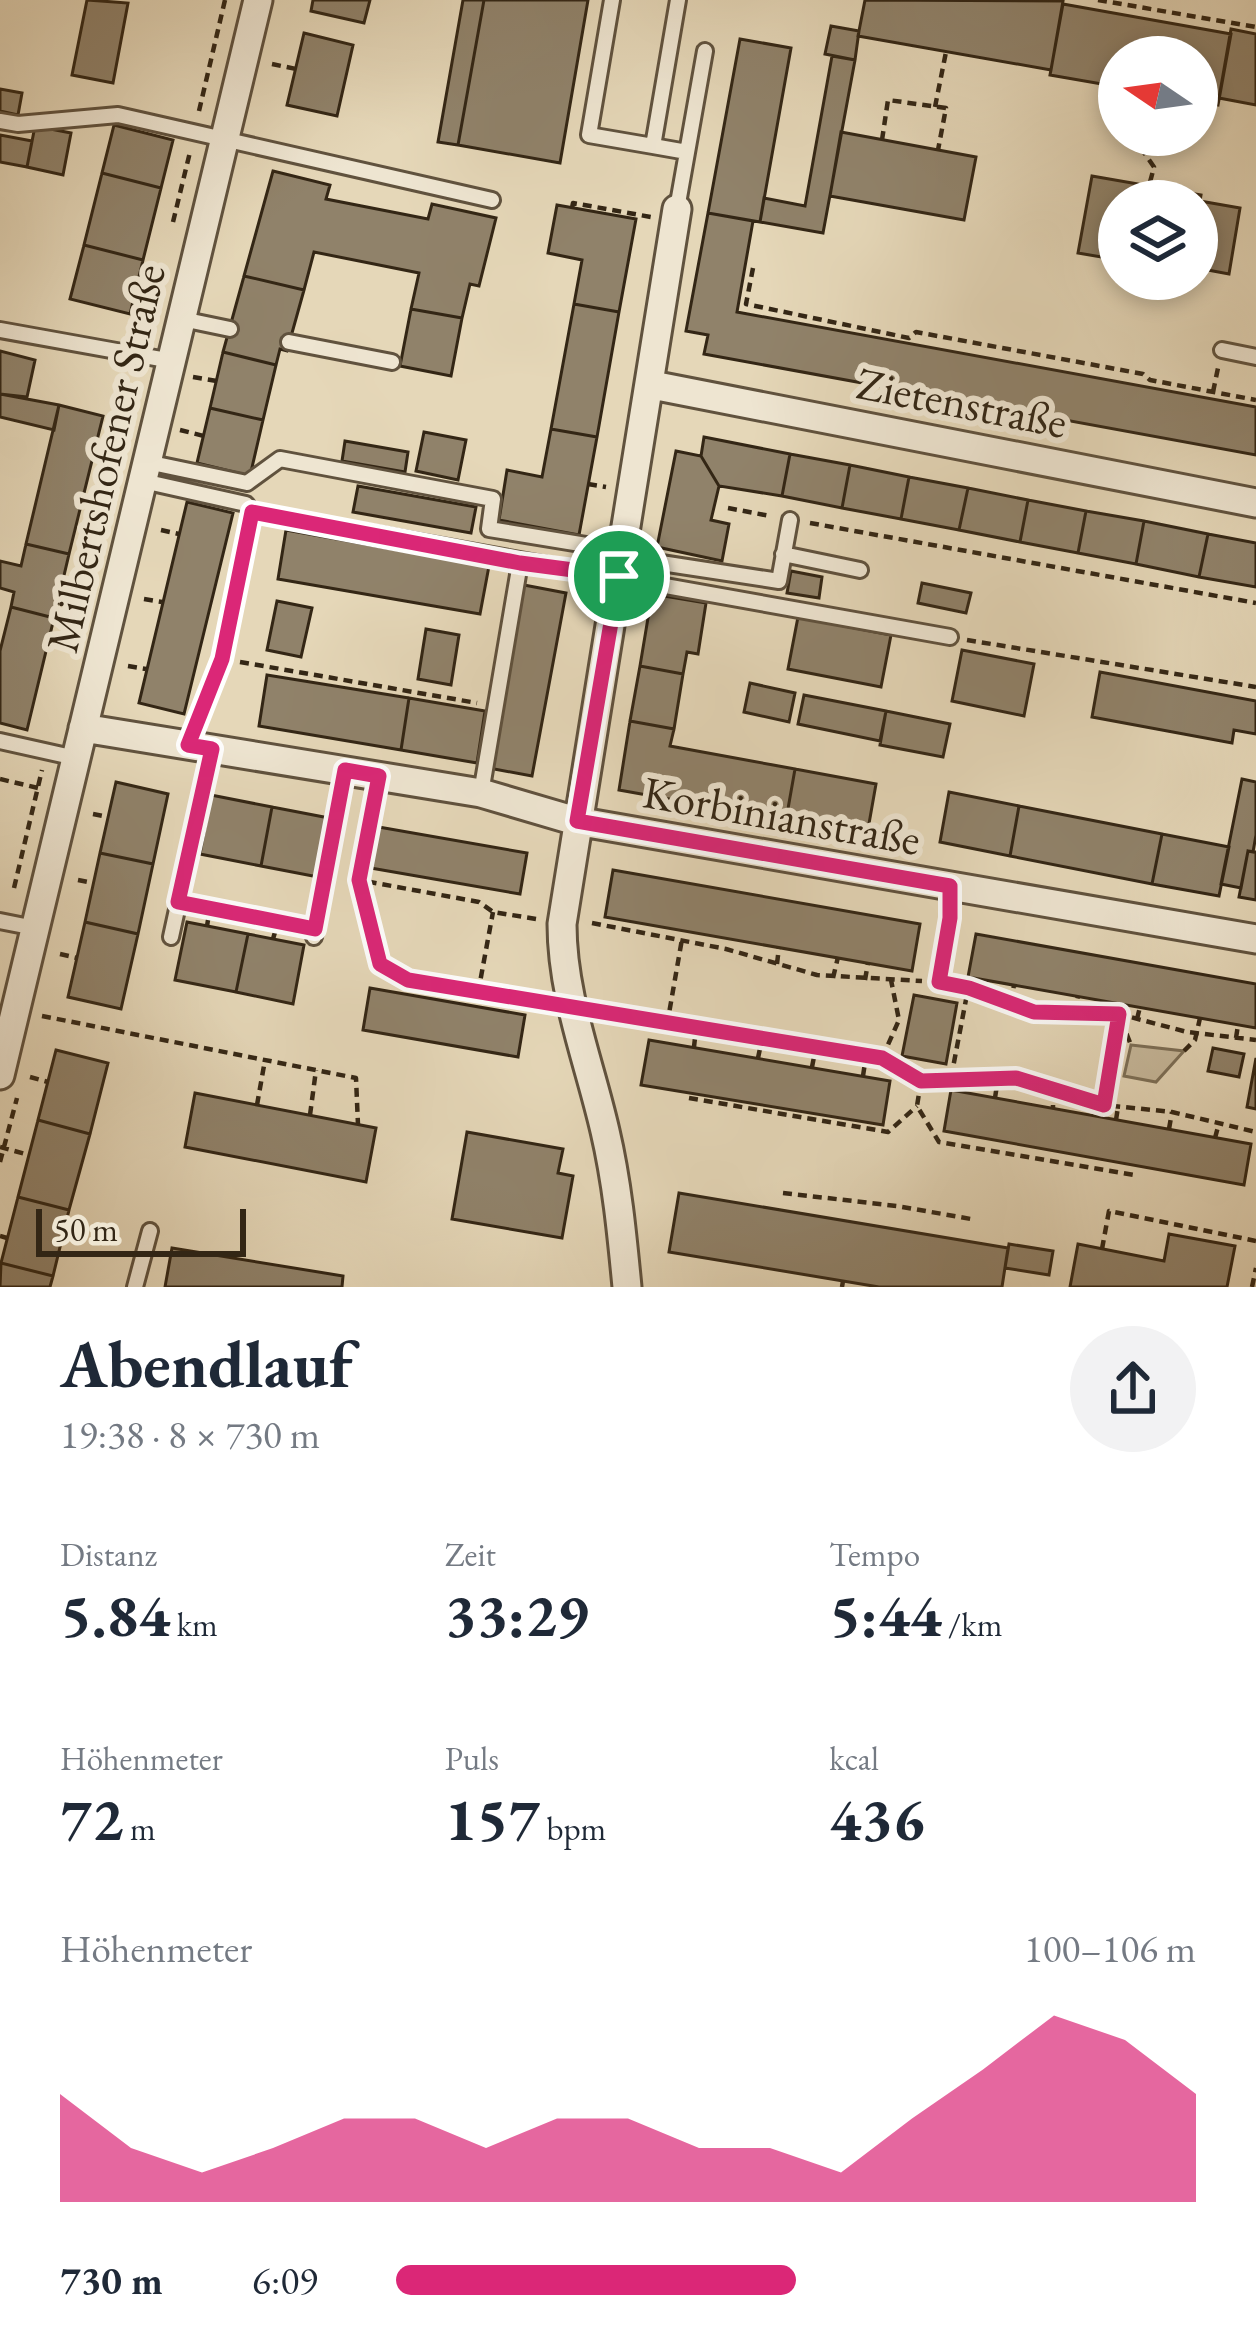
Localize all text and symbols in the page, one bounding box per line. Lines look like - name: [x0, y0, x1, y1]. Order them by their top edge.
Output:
- north arrow: [1098, 36, 1218, 156]
- map controls: [1098, 36, 1218, 300]
- button: layers: [1098, 180, 1218, 300]
- street label: Milbertshofener Straße: [32, 258, 178, 658]
- street label: Zietenstraße: [852, 353, 1072, 451]
- pin: [568, 525, 670, 627]
- icon: arrive: [586, 543, 652, 609]
- street label: Korbinianstraße: [639, 762, 925, 868]
- scale bar: [36, 1203, 246, 1256]
- text: 50 m: [54, 1208, 118, 1251]
- text: Abendlauf: [60, 1321, 353, 1407]
- button: share: [1070, 1326, 1196, 1452]
- text: 19:38 · 8 × 730 m: [60, 1409, 320, 1460]
- text: Distanz: [60, 1533, 157, 1576]
- text: Zeit: [445, 1533, 496, 1576]
- text: Tempo: [829, 1533, 920, 1576]
- text: 5.84: [60, 1576, 170, 1654]
- text: 33:29: [445, 1576, 589, 1654]
- text: 5:44: [829, 1576, 941, 1654]
- text: km: [170, 1603, 218, 1646]
- text: /km: [941, 1603, 1002, 1646]
- text: Höhenmeter: [60, 1737, 223, 1780]
- text: Puls: [445, 1737, 499, 1780]
- text: kcal: [829, 1737, 879, 1780]
- text: 72: [60, 1780, 123, 1858]
- text: 157: [445, 1780, 540, 1858]
- text: 436: [829, 1780, 925, 1858]
- text: m: [123, 1807, 156, 1850]
- text: bpm: [540, 1807, 606, 1850]
- text: Höhenmeter: [60, 1923, 252, 1974]
- text: 100–106 m: [1024, 1923, 1196, 1974]
- text: 730 m: [60, 2255, 163, 2306]
- text: 6:09: [252, 2255, 318, 2306]

